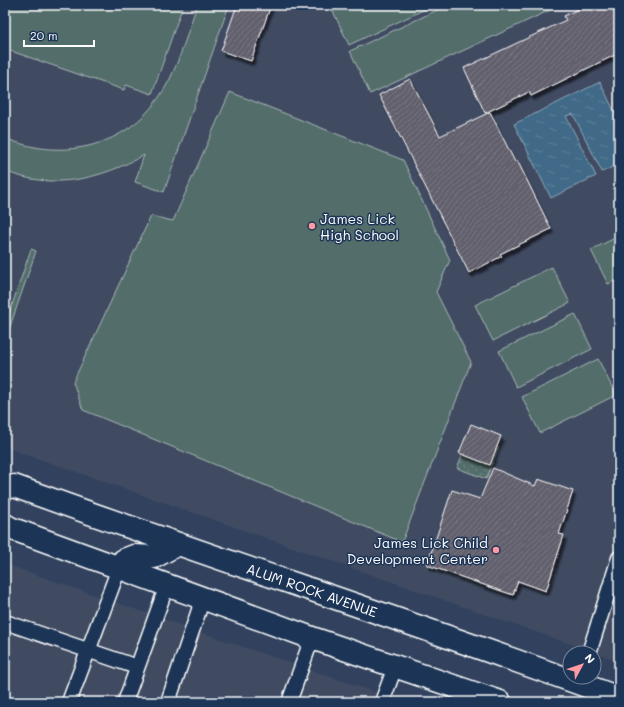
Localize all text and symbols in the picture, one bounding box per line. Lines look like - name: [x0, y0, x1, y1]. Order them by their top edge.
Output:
- scale bar: [24, 22, 94, 48]
- text: 20 m: [30, 27, 58, 43]
- place label: James Lick High School: [320, 209, 399, 244]
- marker: James Lick High School: [307, 221, 317, 231]
- place label: James Lick Child Development Center: [347, 533, 488, 568]
- marker: James Lick Child Development Center: [491, 545, 501, 555]
- street label: ALUM ROCK AVENUE: [244, 559, 380, 621]
- north arrow: [562, 645, 602, 685]
- text: N: [582, 650, 598, 666]

